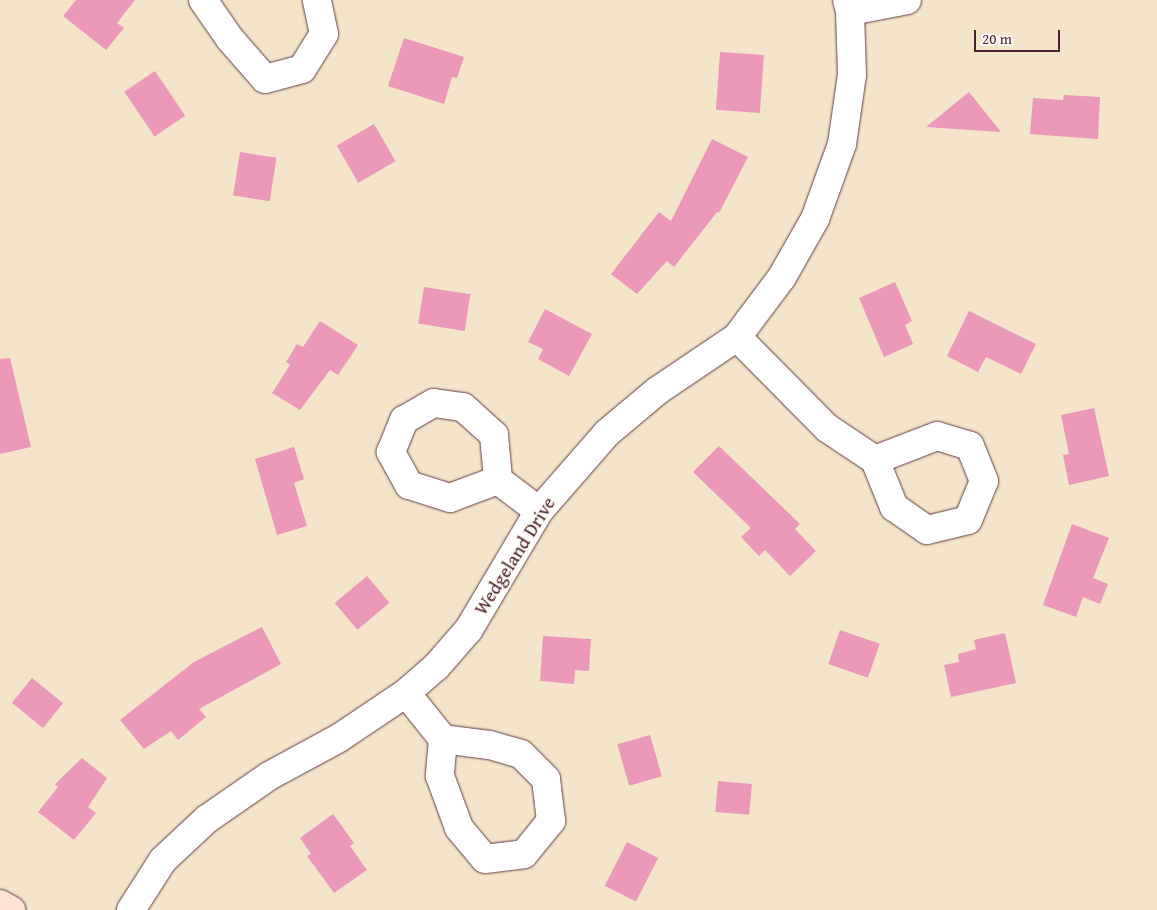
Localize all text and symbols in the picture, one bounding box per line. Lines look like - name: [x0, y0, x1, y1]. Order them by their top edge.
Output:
- scale bar: [977, 20, 1063, 52]
- text: 20 m: [982, 28, 1012, 49]
- street label: Wedgeland Drive: [470, 493, 560, 619]

